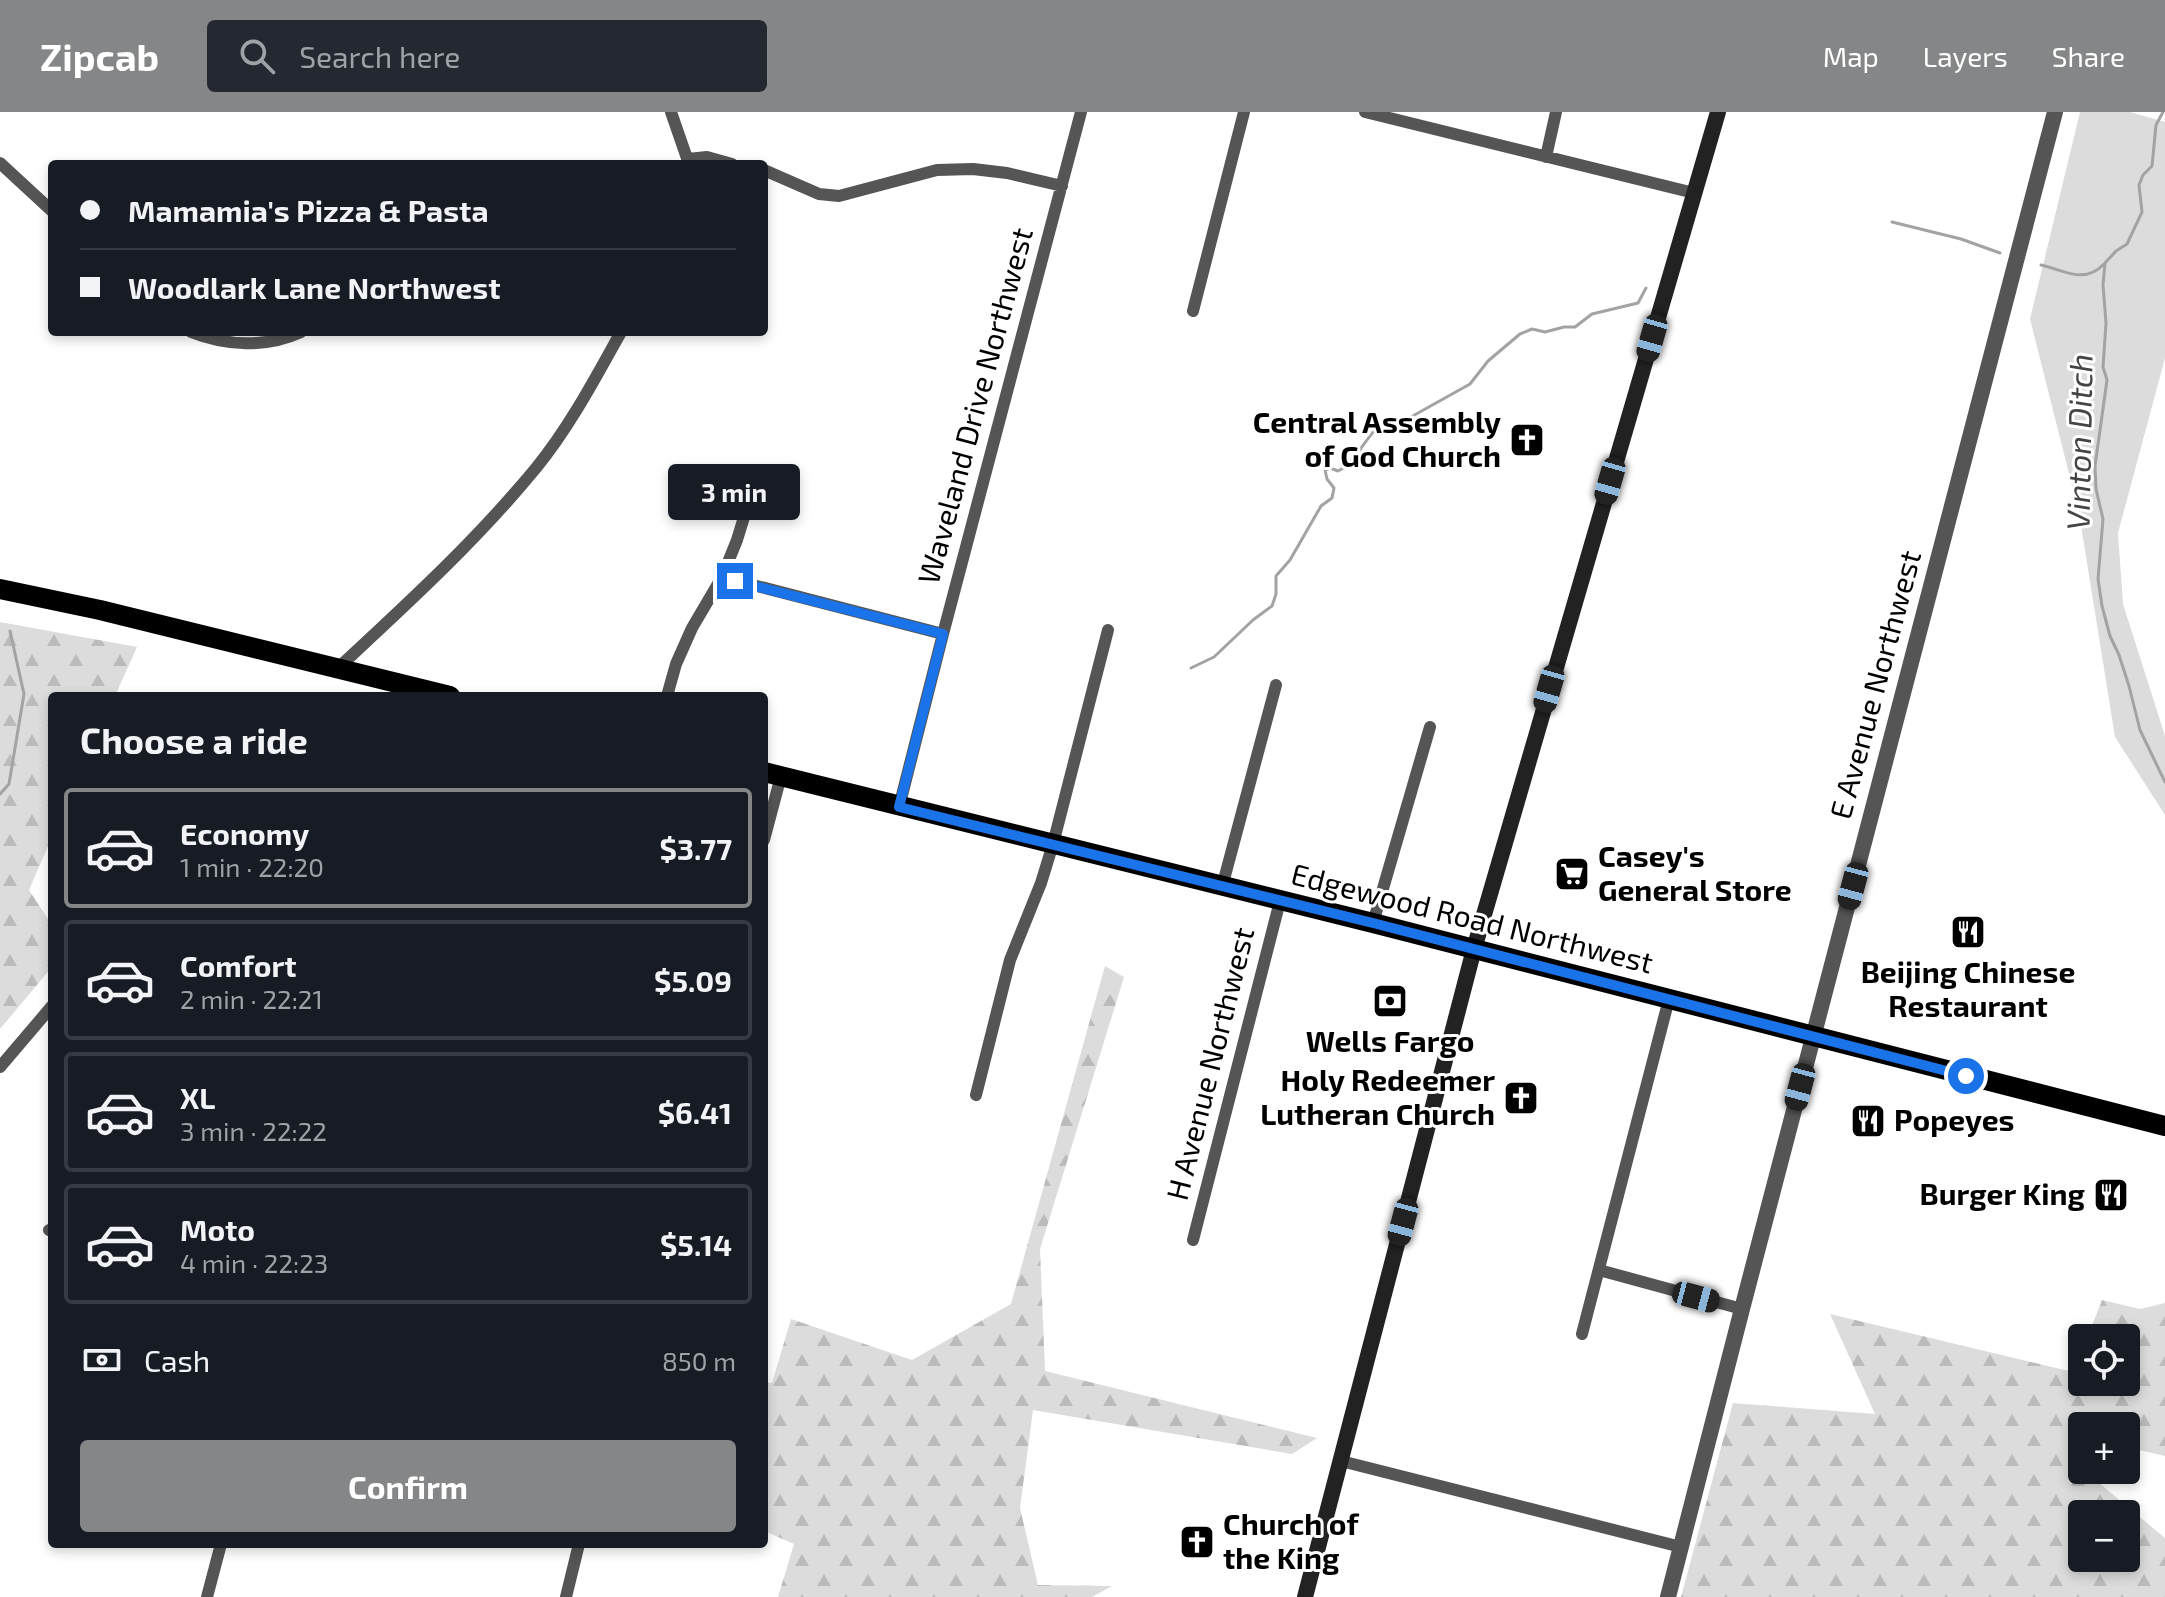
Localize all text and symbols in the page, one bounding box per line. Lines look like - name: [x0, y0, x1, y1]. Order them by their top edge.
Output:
- search box: [207, 20, 767, 92]
- text: Zipcab: [40, 33, 159, 79]
- icon: search: [235, 34, 279, 78]
- text: Search here: [299, 38, 460, 74]
- text: Map: [1823, 39, 1879, 73]
- text: Layers: [1923, 39, 2008, 73]
- text: Share: [2052, 39, 2125, 73]
- text: Mamamia's Pizza & Pasta: [128, 192, 489, 228]
- street label: Waveland Drive Northwest: [909, 223, 1039, 588]
- text: Woodlark Lane Northwest: [128, 269, 501, 305]
- car: [1634, 312, 1670, 364]
- water label: Vinton Ditch: [2057, 353, 2099, 531]
- place label: Central Assembly of God Church: [1253, 403, 1501, 473]
- church icon: Central Assembly of God Church: [1508, 421, 1546, 459]
- car: [1592, 455, 1628, 507]
- callout: 3 min: [669, 465, 801, 521]
- text: 3 min: [701, 476, 767, 507]
- street label: E Avenue Northwest: [1821, 546, 1927, 823]
- route end: [717, 563, 753, 599]
- car: [1531, 663, 1567, 715]
- text: Choose a ride: [80, 718, 308, 761]
- icon: car: [84, 812, 156, 884]
- text: Economy: [180, 815, 309, 851]
- text: $3.77: [660, 830, 732, 866]
- place label: Casey's General Store: [1598, 837, 1792, 907]
- text: 1 min · 22:20: [180, 851, 324, 882]
- street label: Edgewood Road Northwest: [1288, 855, 1657, 979]
- supermarket icon: Casey's General Store: [1553, 855, 1591, 893]
- car: [1835, 860, 1871, 912]
- restaurant icon: Beijing Chinese Restaurant: [1949, 913, 1987, 951]
- street label: H Avenue Northwest: [1158, 923, 1260, 1204]
- icon: car: [84, 944, 156, 1016]
- text: Comfort: [180, 947, 297, 983]
- place label: Beijing Chinese Restaurant: [1861, 953, 2075, 1023]
- text: $5.09: [654, 962, 732, 998]
- bank icon: Wells Fargo: [1371, 982, 1409, 1020]
- text: 2 min · 22:21: [180, 983, 323, 1014]
- place label: Wells Fargo: [1306, 1022, 1474, 1058]
- route start: [1948, 1058, 1984, 1094]
- place label: Holy Redeemer Lutheran Church: [1260, 1061, 1495, 1131]
- car: [1782, 1061, 1818, 1113]
- icon: car: [84, 1076, 156, 1148]
- text: XL: [180, 1079, 215, 1115]
- church icon: Holy Redeemer Lutheran Church: [1502, 1079, 1540, 1117]
- text: $6.41: [658, 1094, 732, 1130]
- place label: Popeyes: [1894, 1101, 2014, 1138]
- restaurant icon: Popeyes: [1849, 1102, 1887, 1140]
- text: 3 min · 22:22: [180, 1115, 327, 1146]
- place label: Burger King: [1920, 1175, 2086, 1211]
- restaurant icon: Burger King: [2092, 1176, 2130, 1214]
- car: [1385, 1196, 1421, 1248]
- icon: car: [84, 1208, 156, 1280]
- text: Moto: [180, 1211, 255, 1247]
- text: $5.14: [660, 1226, 732, 1262]
- text: 4 min · 22:23: [180, 1247, 328, 1278]
- car: [1670, 1279, 1722, 1315]
- map controls: [2068, 1324, 2140, 1572]
- button: locate: [2068, 1324, 2140, 1396]
- icon: cash: [80, 1338, 124, 1382]
- text: Cash: [144, 1342, 210, 1378]
- text: 850 m: [662, 1345, 736, 1376]
- button: +: [2068, 1412, 2140, 1484]
- button: Confirm: [80, 1440, 736, 1532]
- button: −: [2068, 1500, 2140, 1572]
- place label: Church of the King: [1223, 1505, 1359, 1575]
- church icon: Church of the King: [1178, 1523, 1216, 1561]

